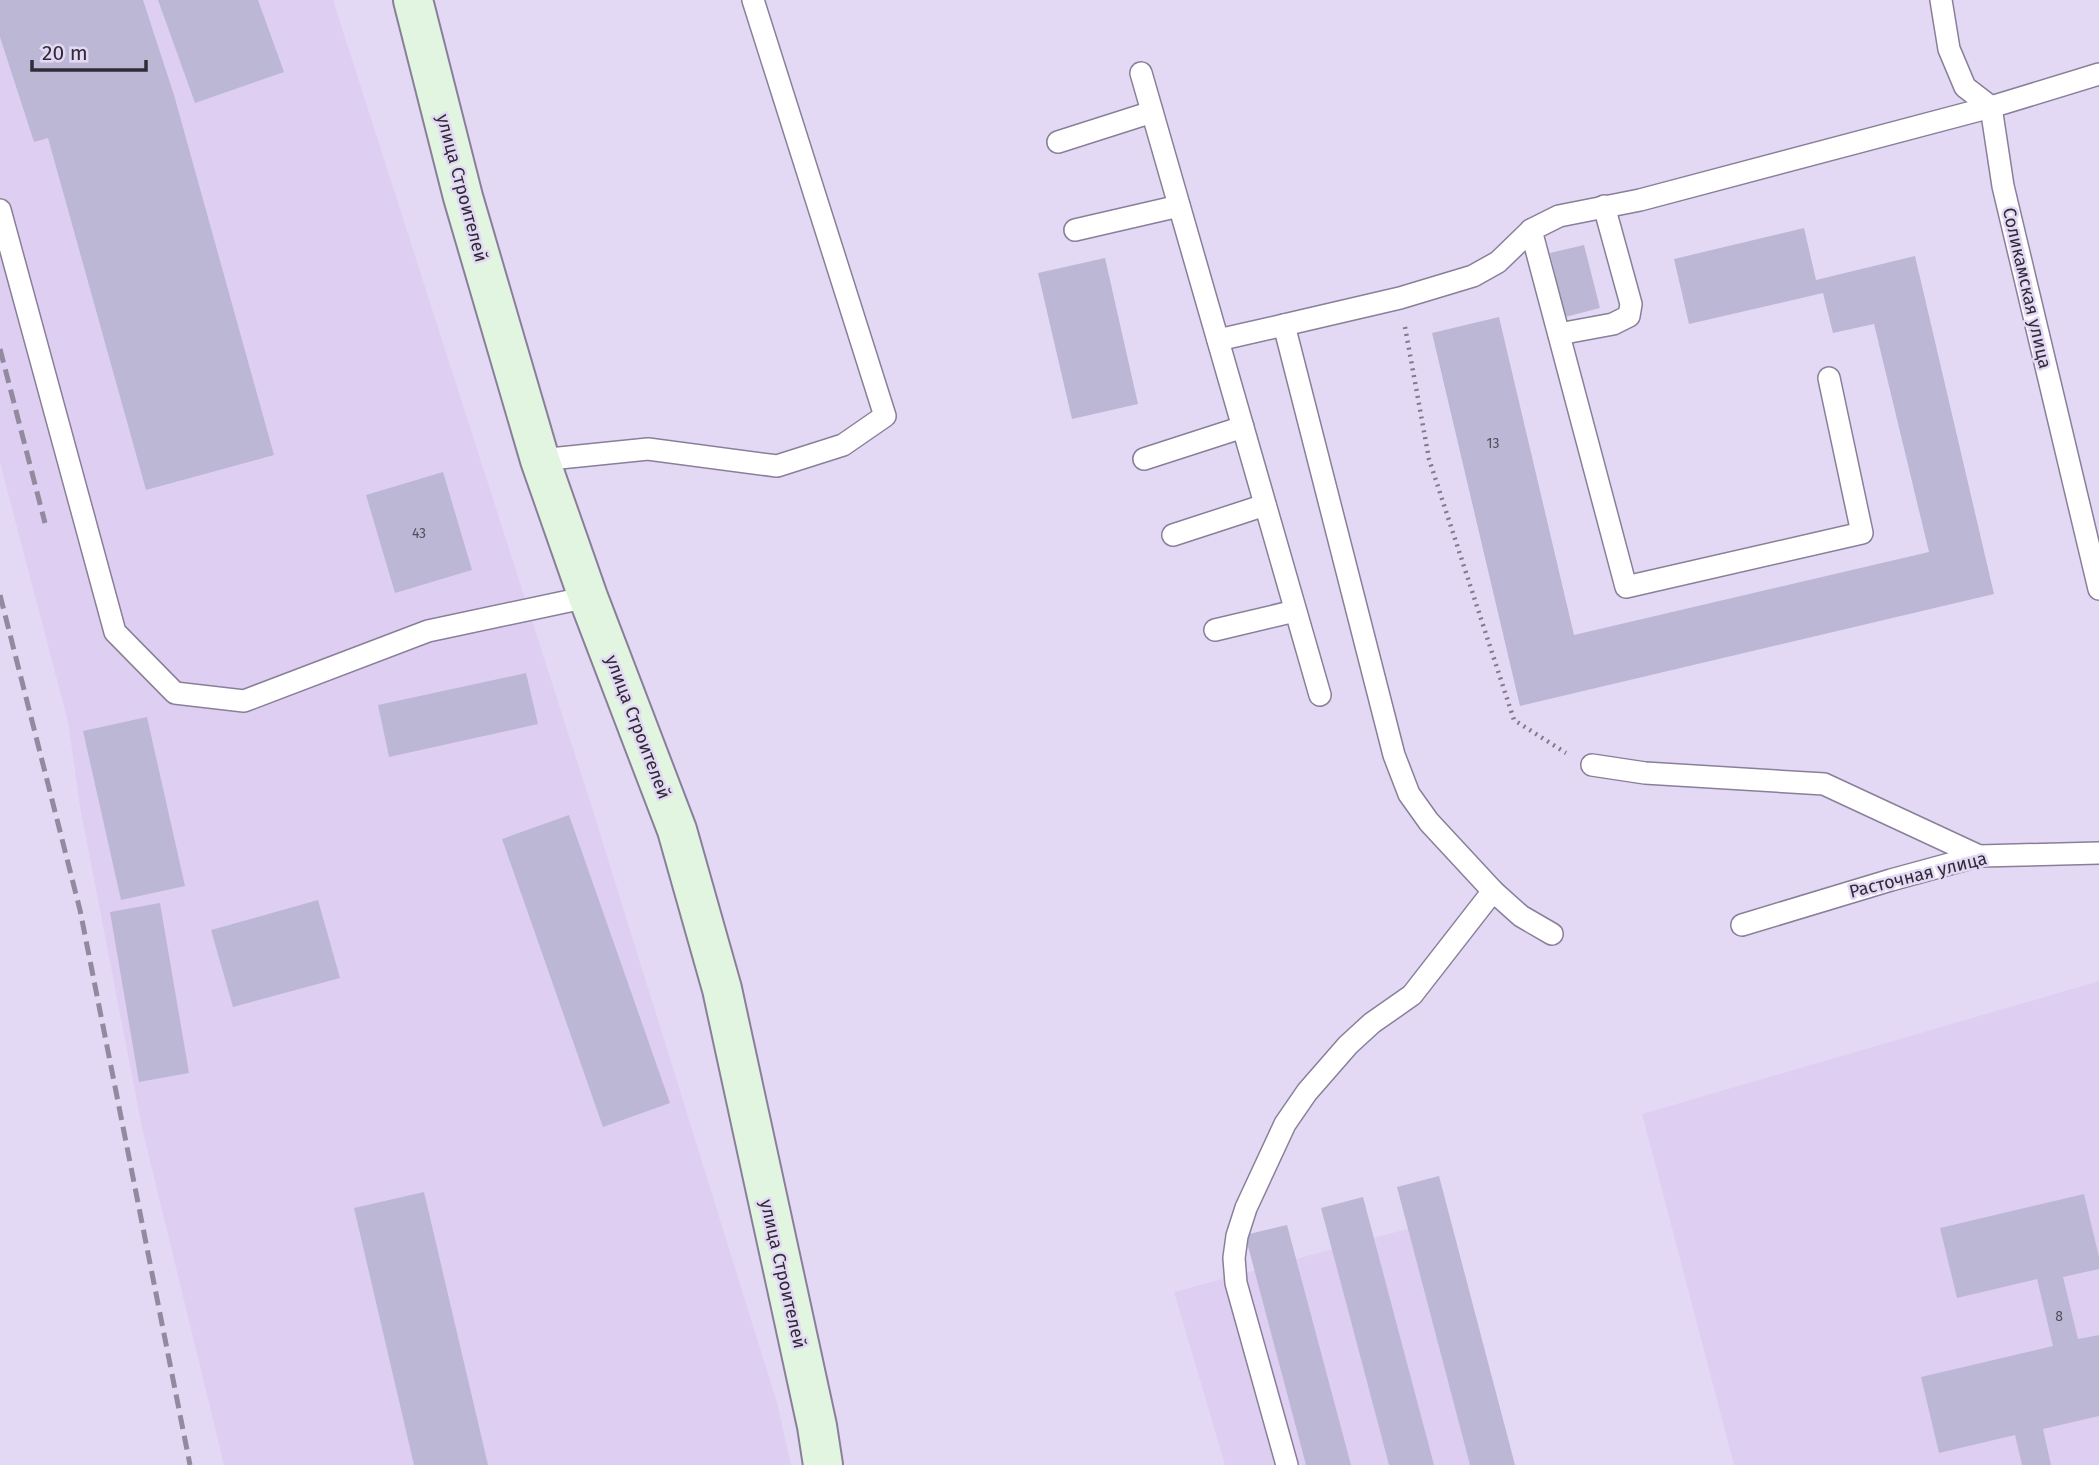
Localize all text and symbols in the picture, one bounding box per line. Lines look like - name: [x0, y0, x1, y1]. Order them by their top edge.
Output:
- scale bar: [32, 28, 145, 72]
- text: 20 m: [42, 40, 88, 66]
- street label: улица Строителей: [432, 112, 492, 264]
- street label: Соликамская улица: [1998, 205, 2056, 371]
- house number: 13: [1486, 435, 1500, 452]
- house number: 43: [412, 525, 426, 542]
- street label: улица Строителей: [600, 652, 676, 802]
- street label: Расточная улица: [1847, 847, 1989, 903]
- street label: улица Строителей: [755, 1197, 811, 1351]
- house number: 8: [2055, 1308, 2063, 1325]

